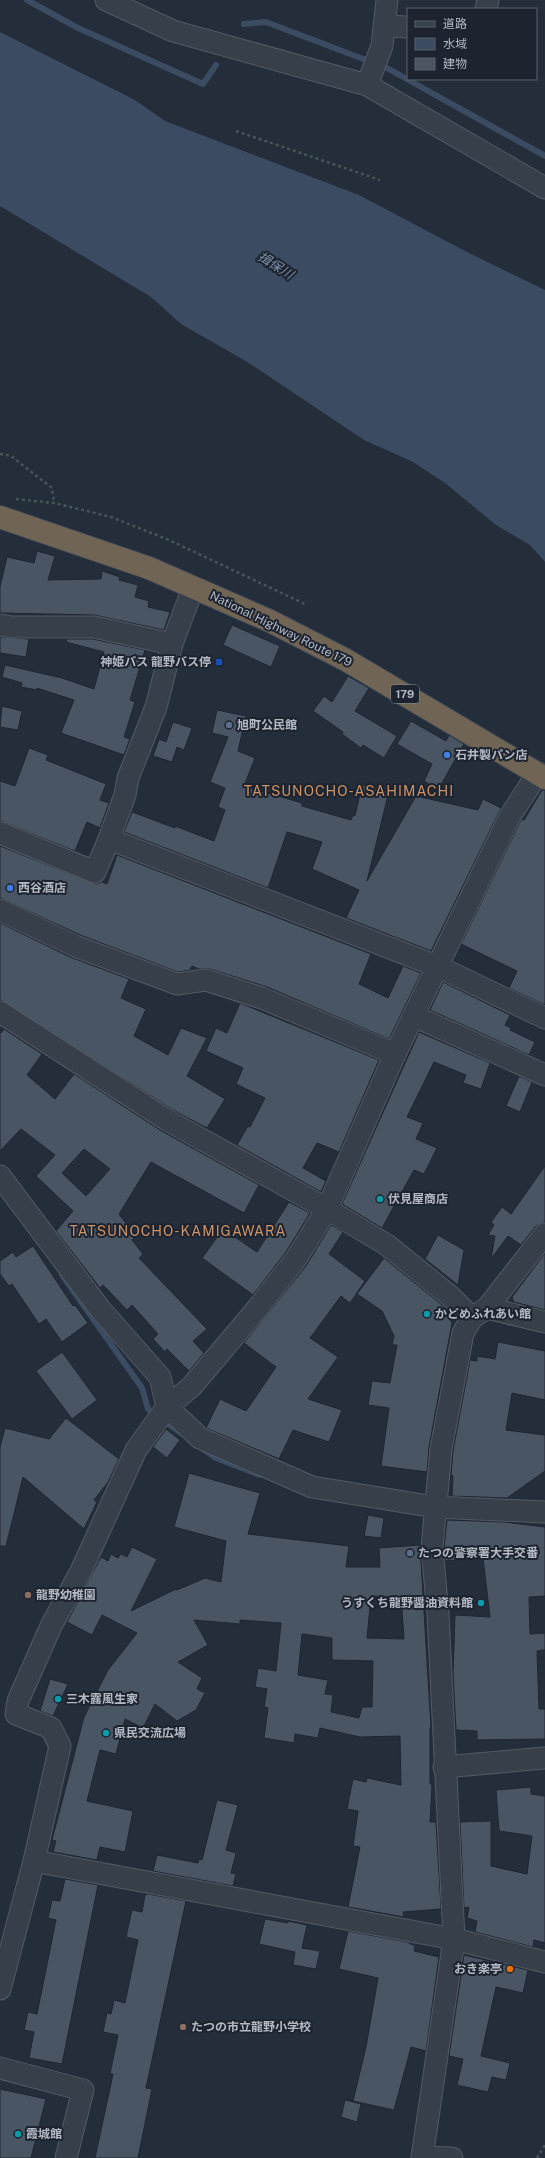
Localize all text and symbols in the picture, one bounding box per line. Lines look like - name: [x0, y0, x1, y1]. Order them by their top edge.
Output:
- legend: [407, 8, 537, 80]
- text: 道路: [443, 17, 467, 31]
- text: 水域: [443, 37, 467, 51]
- text: 建物: [443, 57, 467, 71]
- water label: 揖保川: [255, 249, 298, 283]
- street label: National Highway Route 179: [208, 588, 354, 670]
- place label: 神姫バス 龍野バス停: [100, 655, 211, 669]
- marker: 神姫バス 龍野バス停: [214, 657, 224, 667]
- road number: 179: [391, 685, 419, 703]
- place label: 旭町公民館: [237, 718, 297, 732]
- marker: 旭町公民館: [224, 720, 234, 730]
- place label: 石井製パン店: [455, 748, 528, 762]
- marker: 石井製パン店: [442, 750, 452, 760]
- district label: TATSUNOCHO-ASAHIMACHI: [244, 783, 454, 799]
- place label: 西谷酒店: [18, 881, 66, 895]
- marker: 西谷酒店: [5, 883, 15, 893]
- place label: 伏見屋商店: [388, 1192, 448, 1206]
- marker: 伏見屋商店: [375, 1194, 385, 1204]
- district label: TATSUNOCHO-KAMIGAWARA: [70, 1223, 286, 1239]
- place label: かどめふれあい館: [435, 1307, 531, 1321]
- marker: かどめふれあい館: [422, 1309, 432, 1319]
- place label: たつの警察署大手交番: [418, 1546, 539, 1560]
- marker: たつの警察署大手交番: [405, 1548, 415, 1558]
- place label: 龍野幼稚園: [36, 1588, 96, 1602]
- marker: 龍野幼稚園: [23, 1590, 33, 1600]
- place label: うすくち龍野醤油資料館: [341, 1596, 473, 1610]
- marker: うすくち龍野醤油資料館: [476, 1598, 486, 1608]
- place label: 三木露風生家: [66, 1692, 138, 1706]
- marker: 三木露風生家: [53, 1694, 63, 1704]
- place label: 県民交流広場: [114, 1726, 186, 1740]
- marker: 県民交流広場: [101, 1728, 111, 1738]
- place label: おき楽亭: [454, 1962, 502, 1976]
- marker: おき楽亭: [505, 1964, 515, 1974]
- place label: たつの市立龍野小学校: [191, 2020, 311, 2034]
- marker: たつの市立龍野小学校: [178, 2022, 188, 2032]
- place label: 霞城館: [26, 2127, 62, 2141]
- marker: 霞城館: [13, 2129, 23, 2139]

